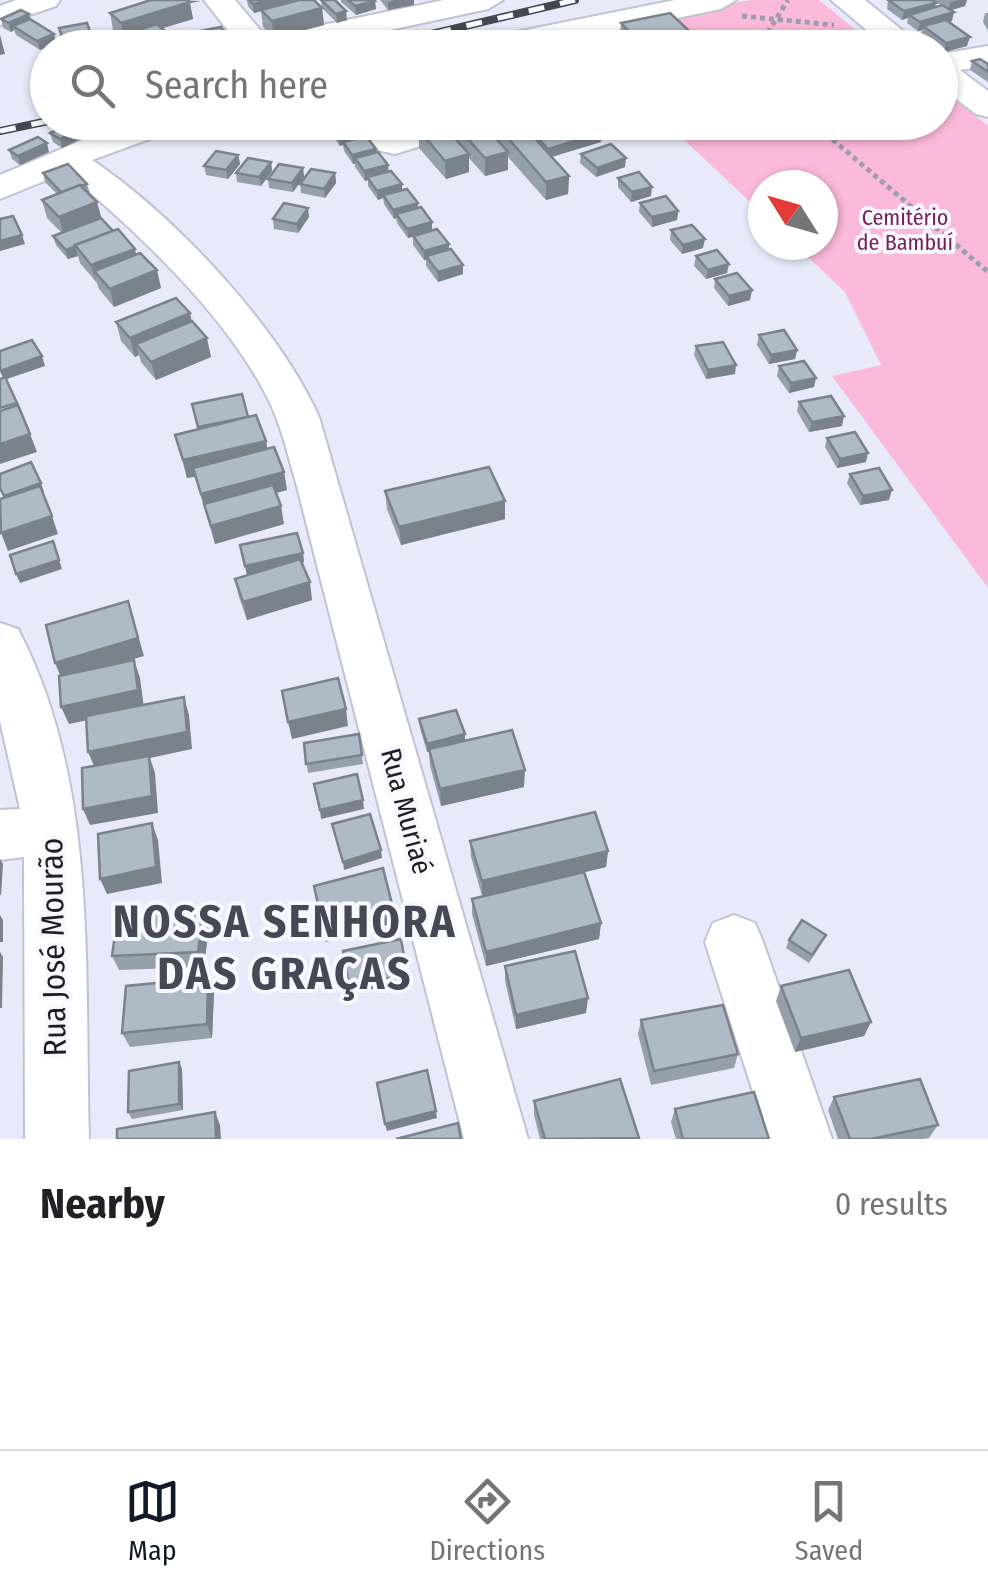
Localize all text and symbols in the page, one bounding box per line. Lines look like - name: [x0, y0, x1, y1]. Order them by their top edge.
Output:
- search box: [30, 30, 958, 140]
- icon: search: [65, 58, 120, 113]
- text: Search here: [145, 62, 328, 108]
- north arrow: [748, 170, 838, 260]
- park label: Cemitério de Bambuí: [857, 204, 954, 256]
- street label: Rua Muriaé: [374, 744, 439, 878]
- street label: Rua José Mourão: [32, 837, 74, 1057]
- district label: NOSSA SENHORA DAS GRAÇAS: [113, 895, 457, 1001]
- text: Nearby: [40, 1179, 165, 1229]
- text: 0 results: [835, 1185, 948, 1223]
- tab: Map: [125, 1474, 180, 1567]
- tab: Directions: [429, 1474, 545, 1567]
- tab: Saved: [795, 1474, 863, 1567]

